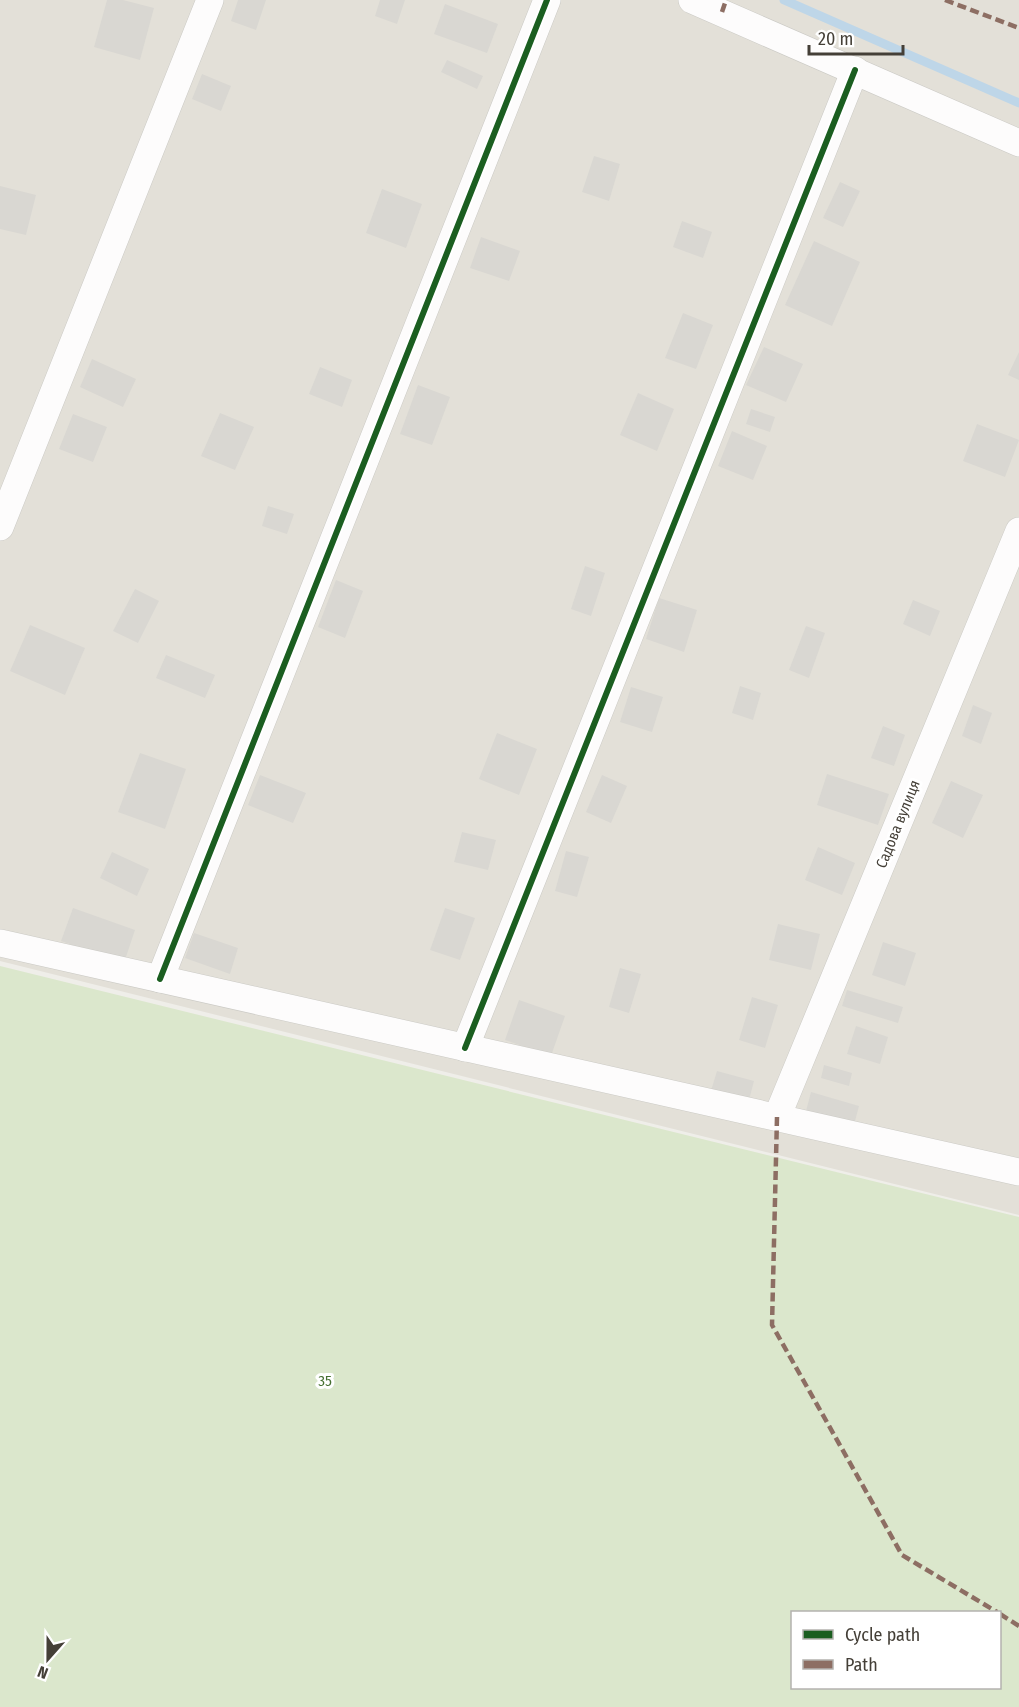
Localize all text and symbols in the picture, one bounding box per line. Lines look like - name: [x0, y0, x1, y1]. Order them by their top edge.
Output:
- scale bar: [809, 18, 904, 56]
- text: 20 m: [818, 28, 853, 50]
- street label: Садова вулиця: [872, 777, 924, 871]
- park label: 35: [318, 1372, 332, 1390]
- legend: [791, 1611, 1001, 1689]
- text: Cycle path: [845, 1624, 920, 1646]
- north arrow: [18, 1629, 78, 1689]
- text: Path: [845, 1654, 878, 1676]
- text: N: [35, 1662, 51, 1683]

